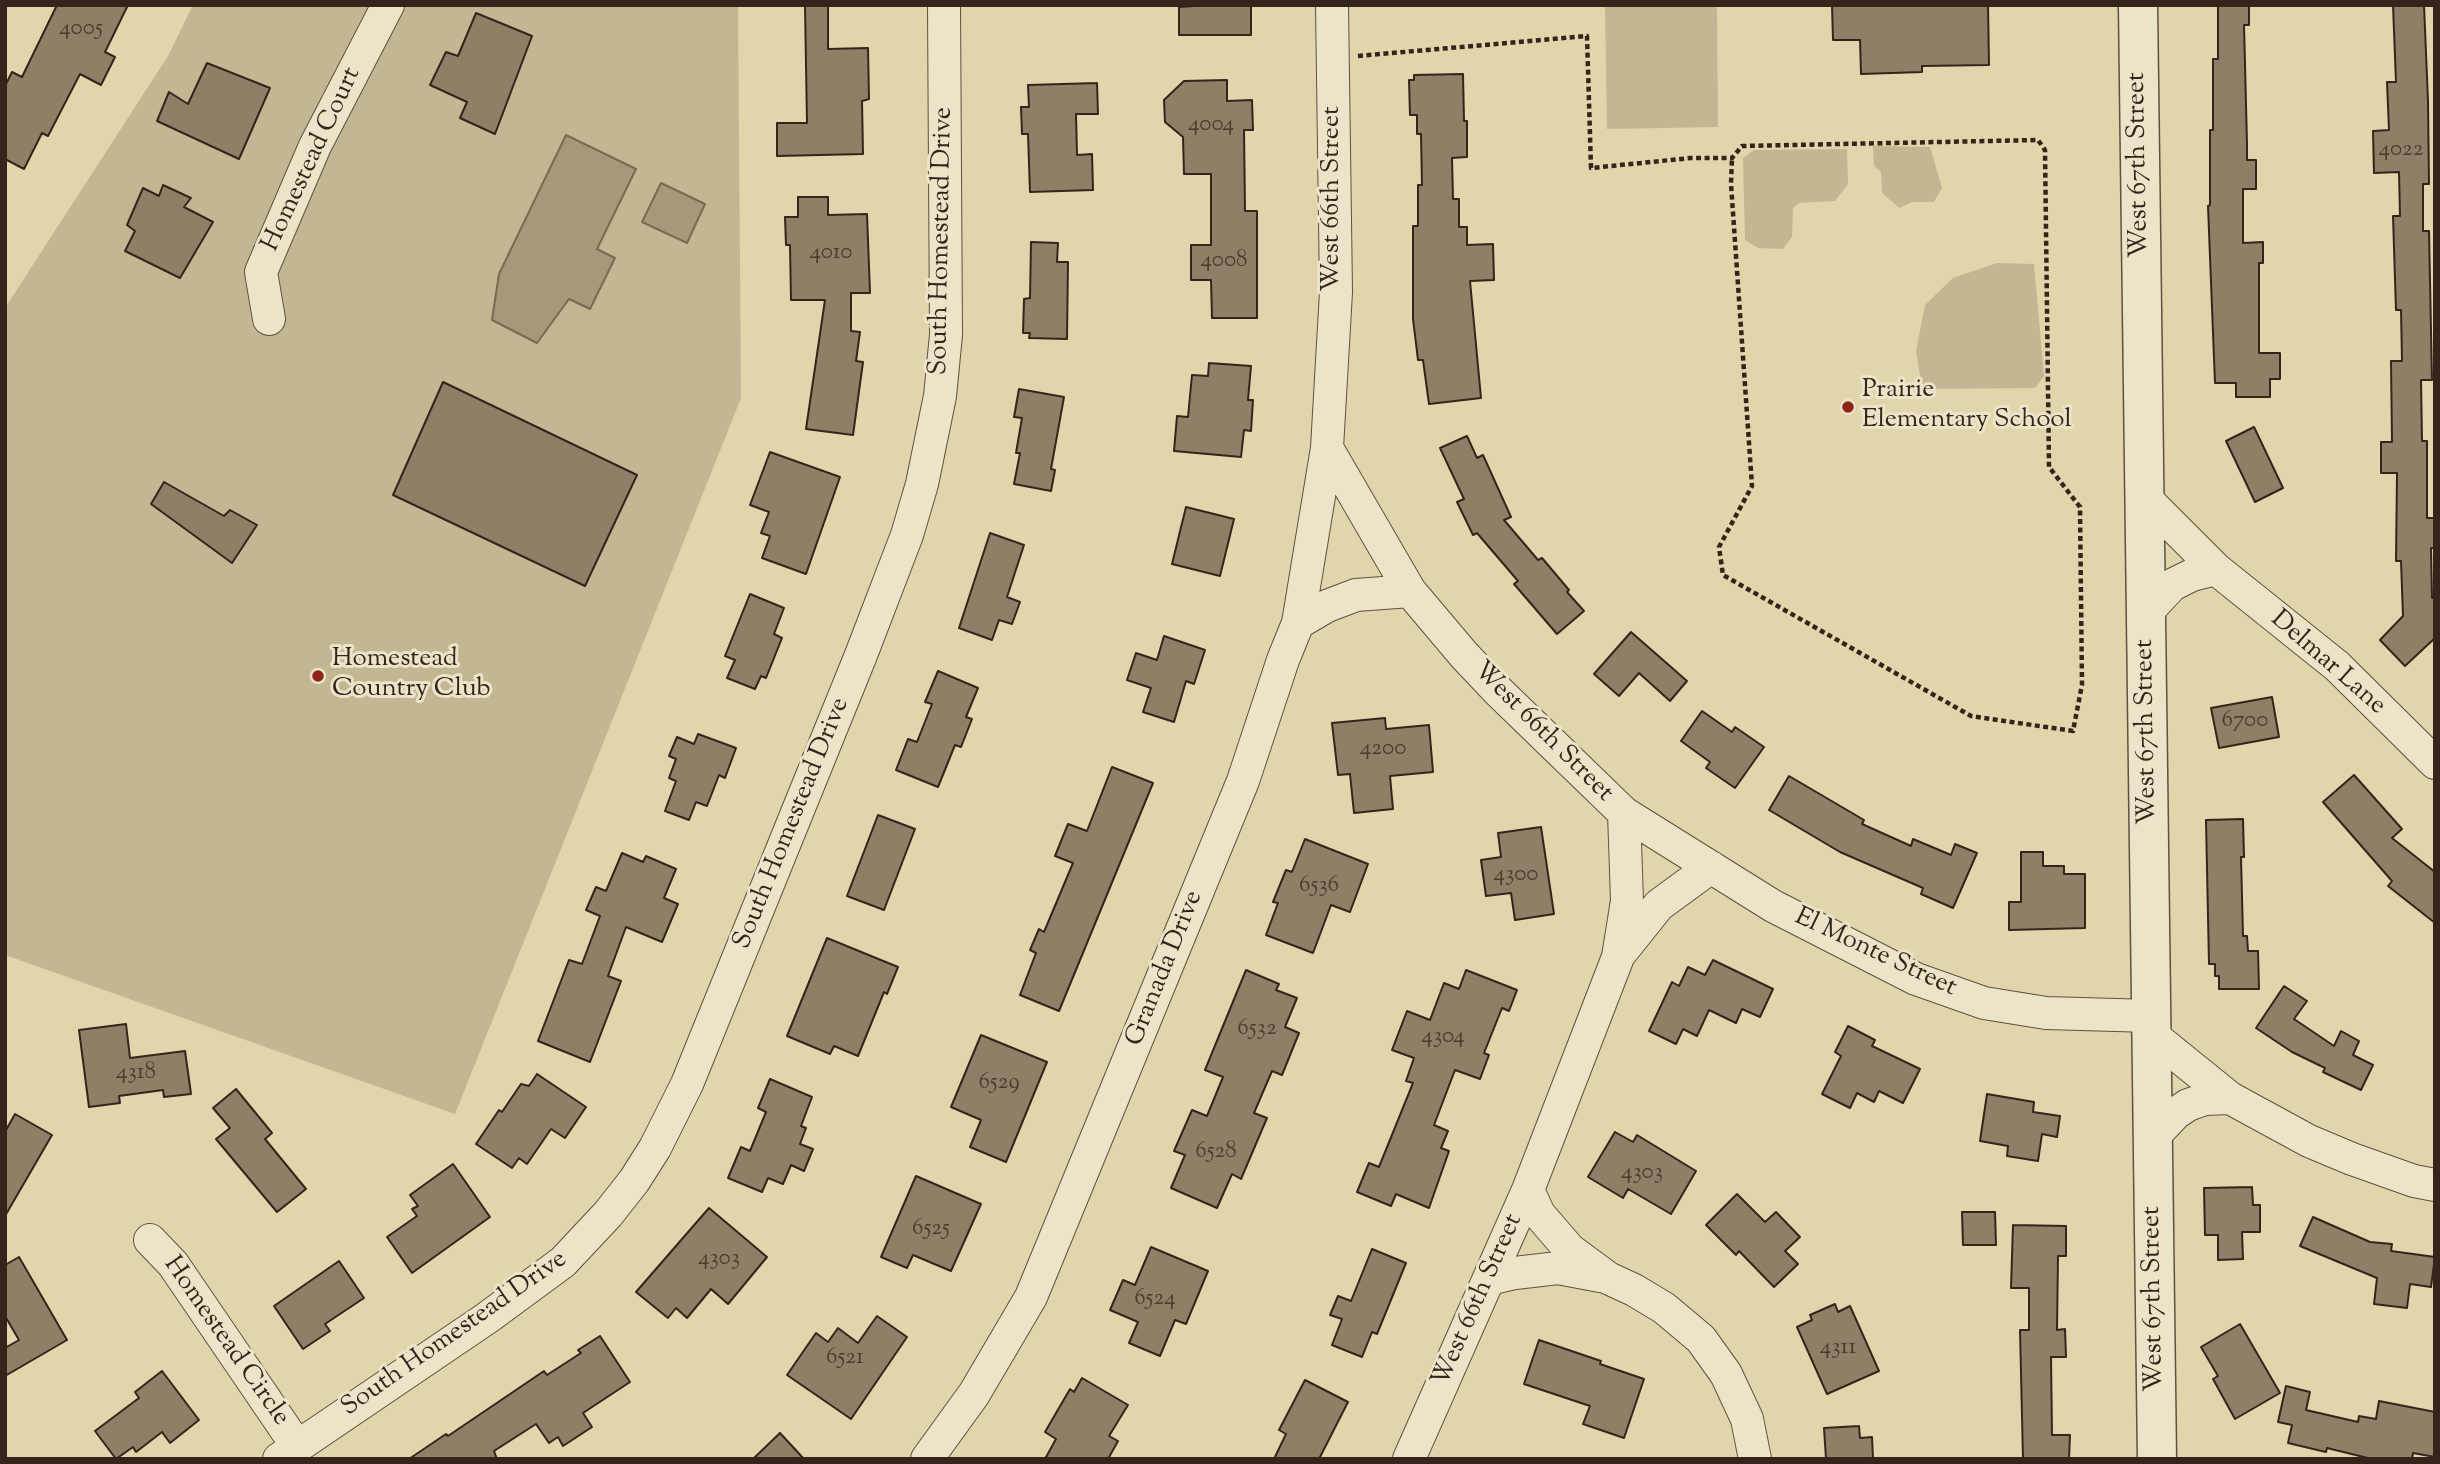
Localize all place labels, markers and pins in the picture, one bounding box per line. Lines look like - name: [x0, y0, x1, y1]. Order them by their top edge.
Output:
- place label: Prairie Elementary School: [1862, 376, 2072, 438]
- marker: Prairie Elementary School: [1840, 399, 1856, 415]
- place label: Homestead Country Club: [332, 645, 491, 706]
- marker: Homestead Country Club: [310, 668, 326, 684]

